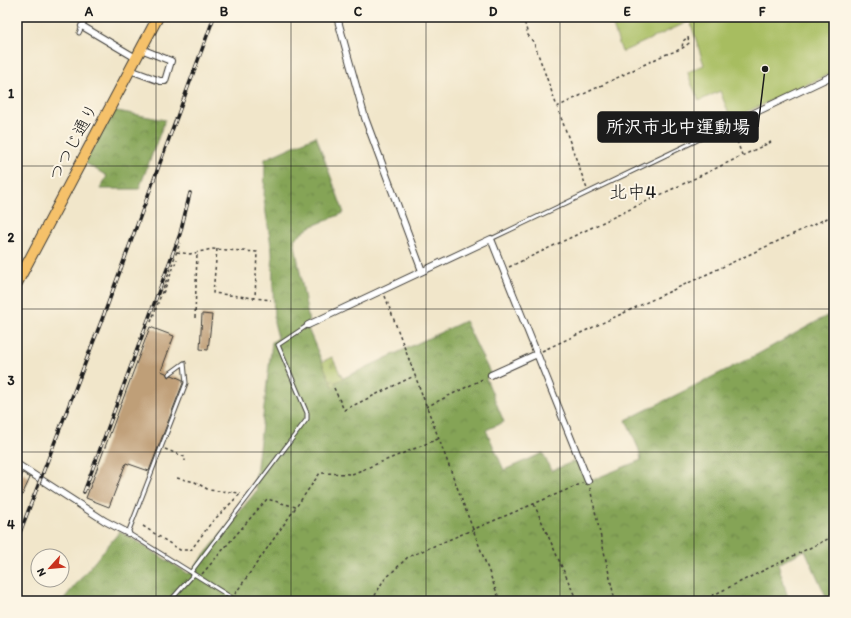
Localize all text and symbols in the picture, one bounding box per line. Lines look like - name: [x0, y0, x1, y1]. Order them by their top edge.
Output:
- text: A: [84, 4, 94, 19]
- text: B: [220, 4, 229, 19]
- text: C: [354, 4, 363, 19]
- text: D: [489, 4, 498, 19]
- text: E: [623, 4, 631, 19]
- text: F: [759, 4, 766, 19]
- text: 1: [8, 86, 14, 101]
- street label: つつじ通り: [44, 100, 102, 184]
- callout: 所沢市北中運動場: [598, 112, 758, 142]
- text: 所沢市北中運動場: [606, 116, 750, 138]
- district label: 北中4: [610, 181, 657, 203]
- text: 2: [8, 230, 15, 245]
- text: 3: [7, 373, 15, 388]
- text: 4: [7, 517, 15, 532]
- north arrow: [30, 548, 70, 588]
- text: N: [34, 566, 49, 579]

